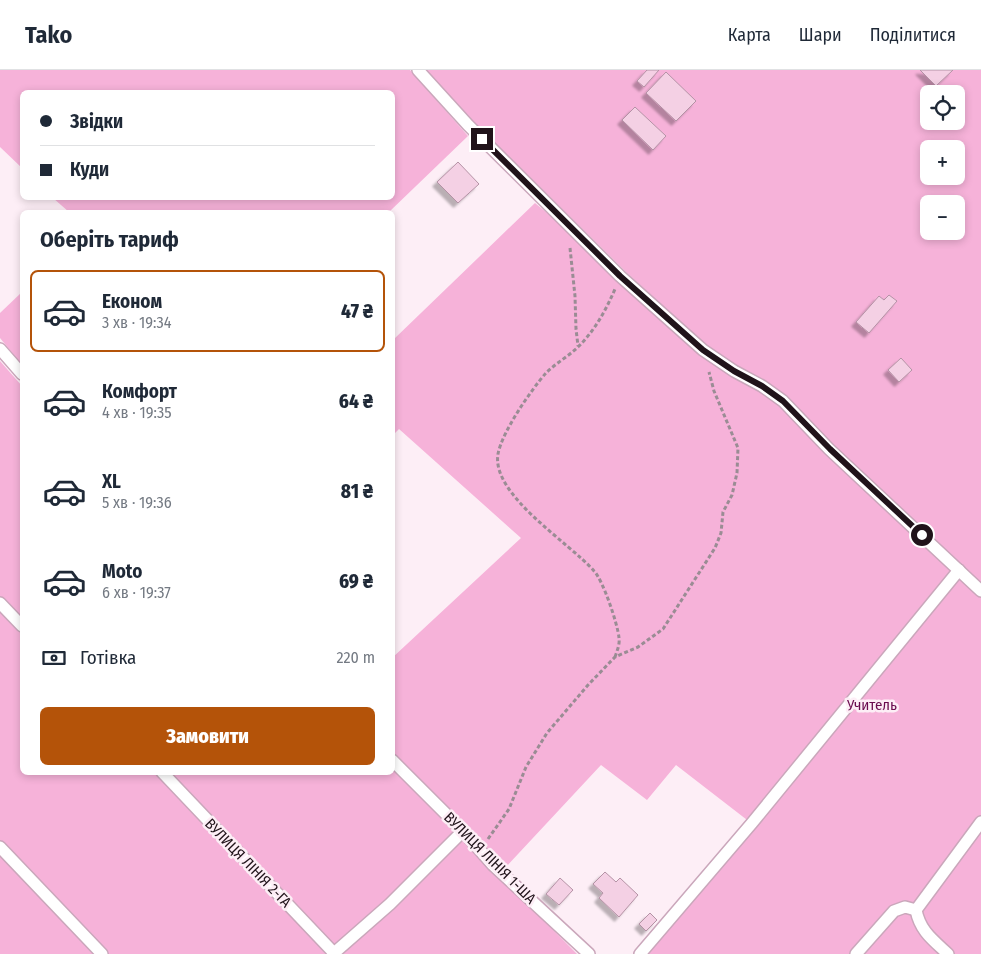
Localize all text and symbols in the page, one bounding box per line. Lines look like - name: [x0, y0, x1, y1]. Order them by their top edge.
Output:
- text: Tako: [25, 21, 72, 49]
- text: Карта: [728, 24, 771, 46]
- text: Шари: [799, 24, 842, 46]
- text: Поділитися: [870, 24, 956, 46]
- map controls: [920, 85, 965, 240]
- button: locate: [920, 85, 965, 130]
- text: Звідки: [70, 110, 123, 133]
- route end: [471, 128, 493, 150]
- button: +: [920, 140, 965, 185]
- text: Куди: [70, 158, 109, 181]
- button: −: [920, 195, 965, 240]
- text: Оберіть тариф: [40, 226, 179, 253]
- icon: car: [42, 289, 87, 334]
- text: Економ: [102, 290, 162, 313]
- text: 47 ₴: [341, 300, 373, 323]
- text: 3 хв · 19:34: [102, 313, 171, 332]
- icon: car: [42, 379, 87, 424]
- text: Комфорт: [102, 380, 177, 403]
- text: 64 ₴: [339, 390, 373, 413]
- text: 4 хв · 19:35: [102, 403, 172, 422]
- icon: car: [42, 469, 87, 514]
- text: XL: [102, 470, 121, 493]
- text: 81 ₴: [341, 480, 373, 503]
- text: 5 хв · 19:36: [102, 493, 172, 512]
- route start: [911, 524, 933, 546]
- icon: car: [42, 559, 87, 604]
- text: Moto: [102, 560, 142, 583]
- text: 69 ₴: [339, 570, 373, 593]
- text: 6 хв · 19:37: [102, 583, 171, 602]
- icon: cash: [40, 644, 68, 672]
- text: Готівка: [80, 646, 136, 669]
- text: 220 m: [336, 648, 375, 667]
- park label: Учитель: [846, 696, 897, 714]
- button: Замовити: [40, 707, 375, 765]
- street label: ВУЛИЦЯ ЛІНІЯ 1-ША: [440, 808, 540, 908]
- street label: ВУЛИЦЯ ЛІНІЯ 2-ГА: [201, 815, 295, 911]

